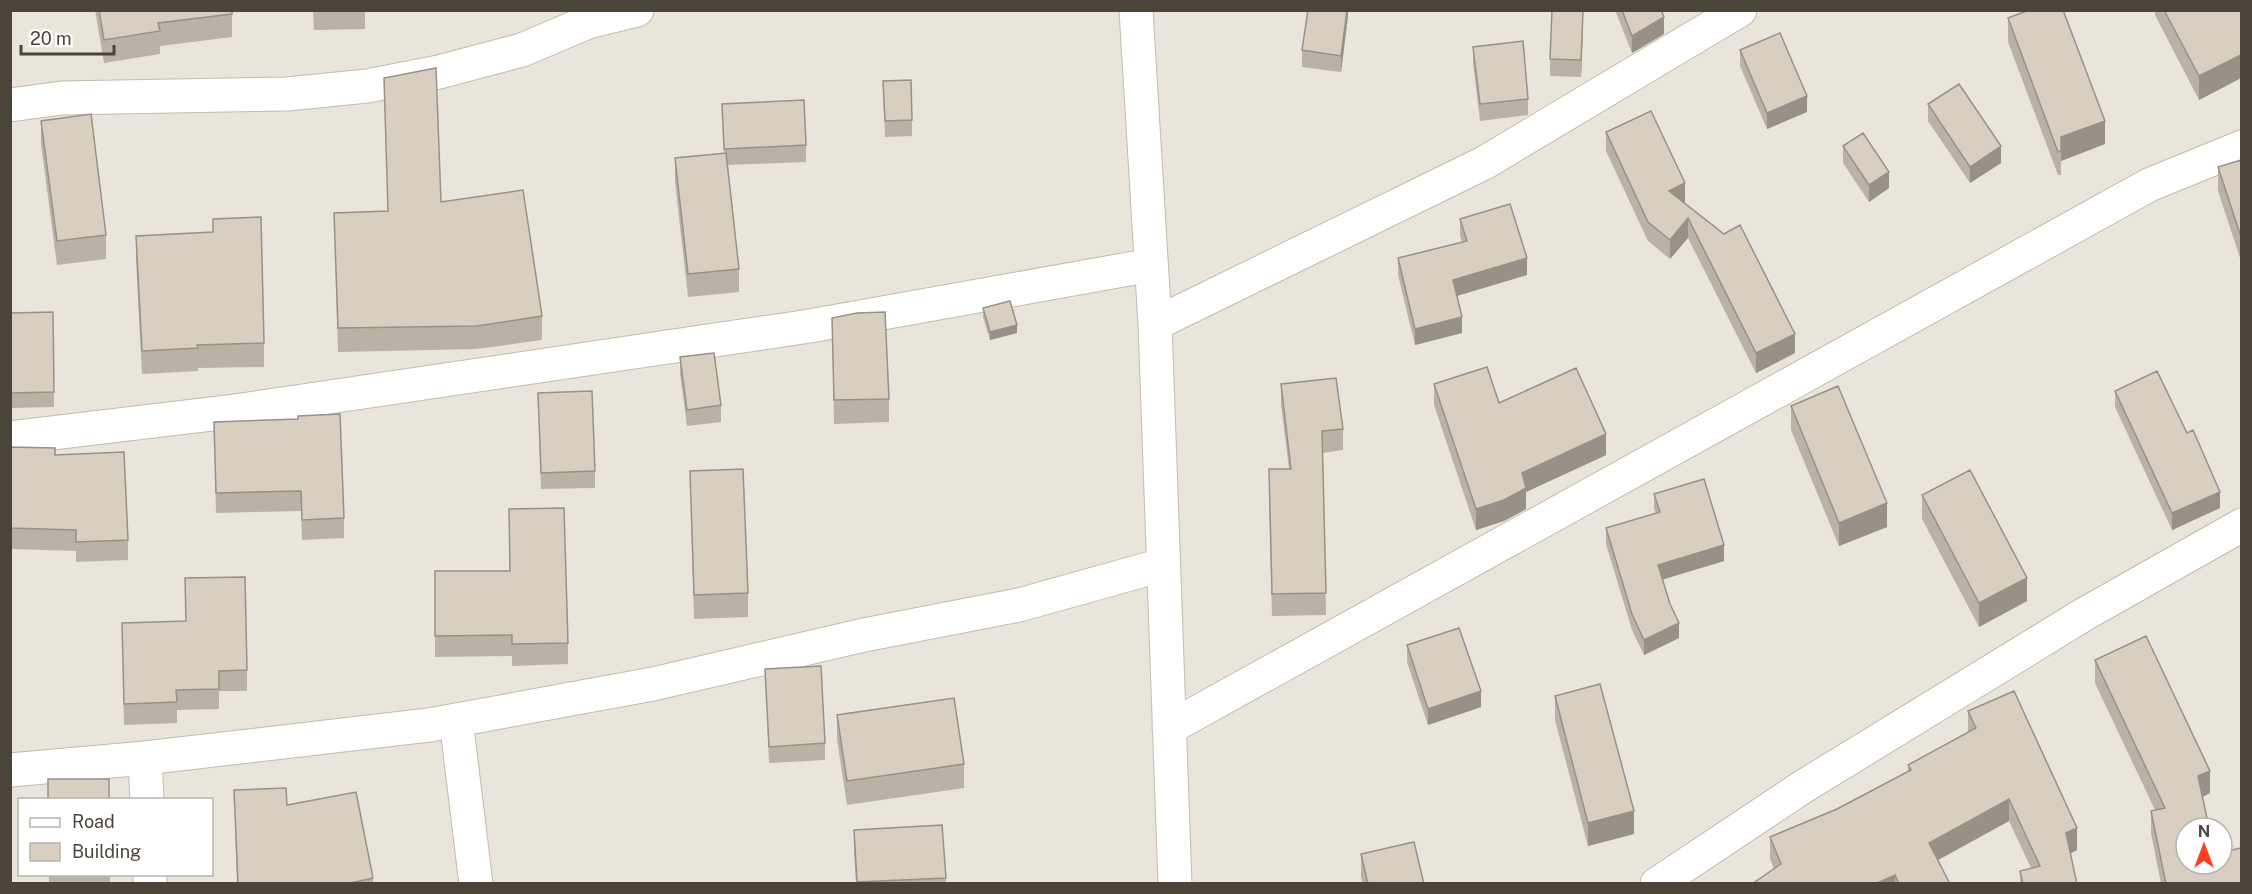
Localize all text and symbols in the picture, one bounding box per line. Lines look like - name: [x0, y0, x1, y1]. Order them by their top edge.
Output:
- scale bar: [21, 18, 114, 56]
- text: 20 m: [30, 28, 72, 49]
- legend: [18, 798, 213, 876]
- text: Road: [72, 811, 115, 832]
- north arrow: [2174, 816, 2234, 876]
- text: N: [2198, 822, 2210, 841]
- text: Building: [72, 841, 141, 862]

